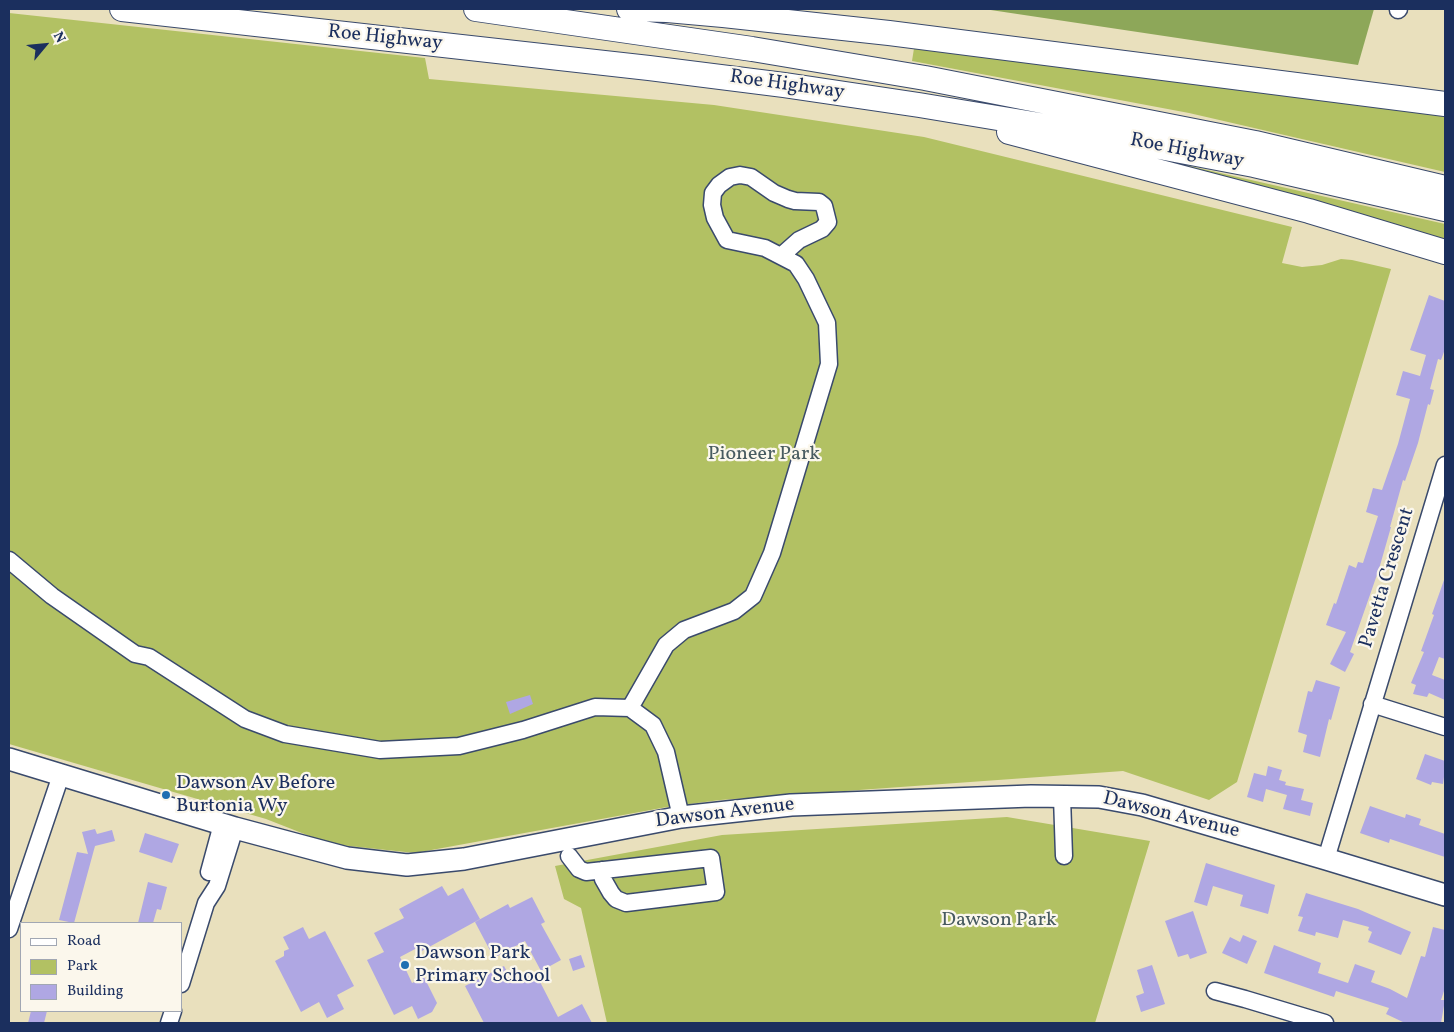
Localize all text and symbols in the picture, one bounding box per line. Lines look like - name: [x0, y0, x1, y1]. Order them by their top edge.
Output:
- north arrow: [20, 20, 70, 70]
- street label: Roe Highway: [326, 21, 444, 57]
- text: N: [48, 29, 69, 47]
- street label: Roe Highway: [728, 66, 846, 106]
- street label: Roe Highway: [1128, 129, 1246, 175]
- park label: Pioneer Park: [708, 443, 820, 467]
- street label: Pavetta Crescent: [1355, 505, 1421, 651]
- place label: Dawson Av Before Burtonia Wy: [176, 772, 335, 819]
- street label: Dawson Avenue: [1100, 787, 1242, 845]
- marker: Dawson Av Before Burtonia Wy: [160, 789, 172, 801]
- street label: Dawson Avenue: [654, 794, 796, 834]
- park label: Dawson Park: [941, 909, 1057, 933]
- legend: [20, 922, 182, 1012]
- text: Road: [67, 931, 101, 952]
- place label: Dawson Park Primary School: [415, 942, 550, 989]
- text: Park: [67, 956, 98, 977]
- marker: Dawson Park Primary School: [399, 959, 411, 971]
- text: Building: [67, 981, 123, 1002]

